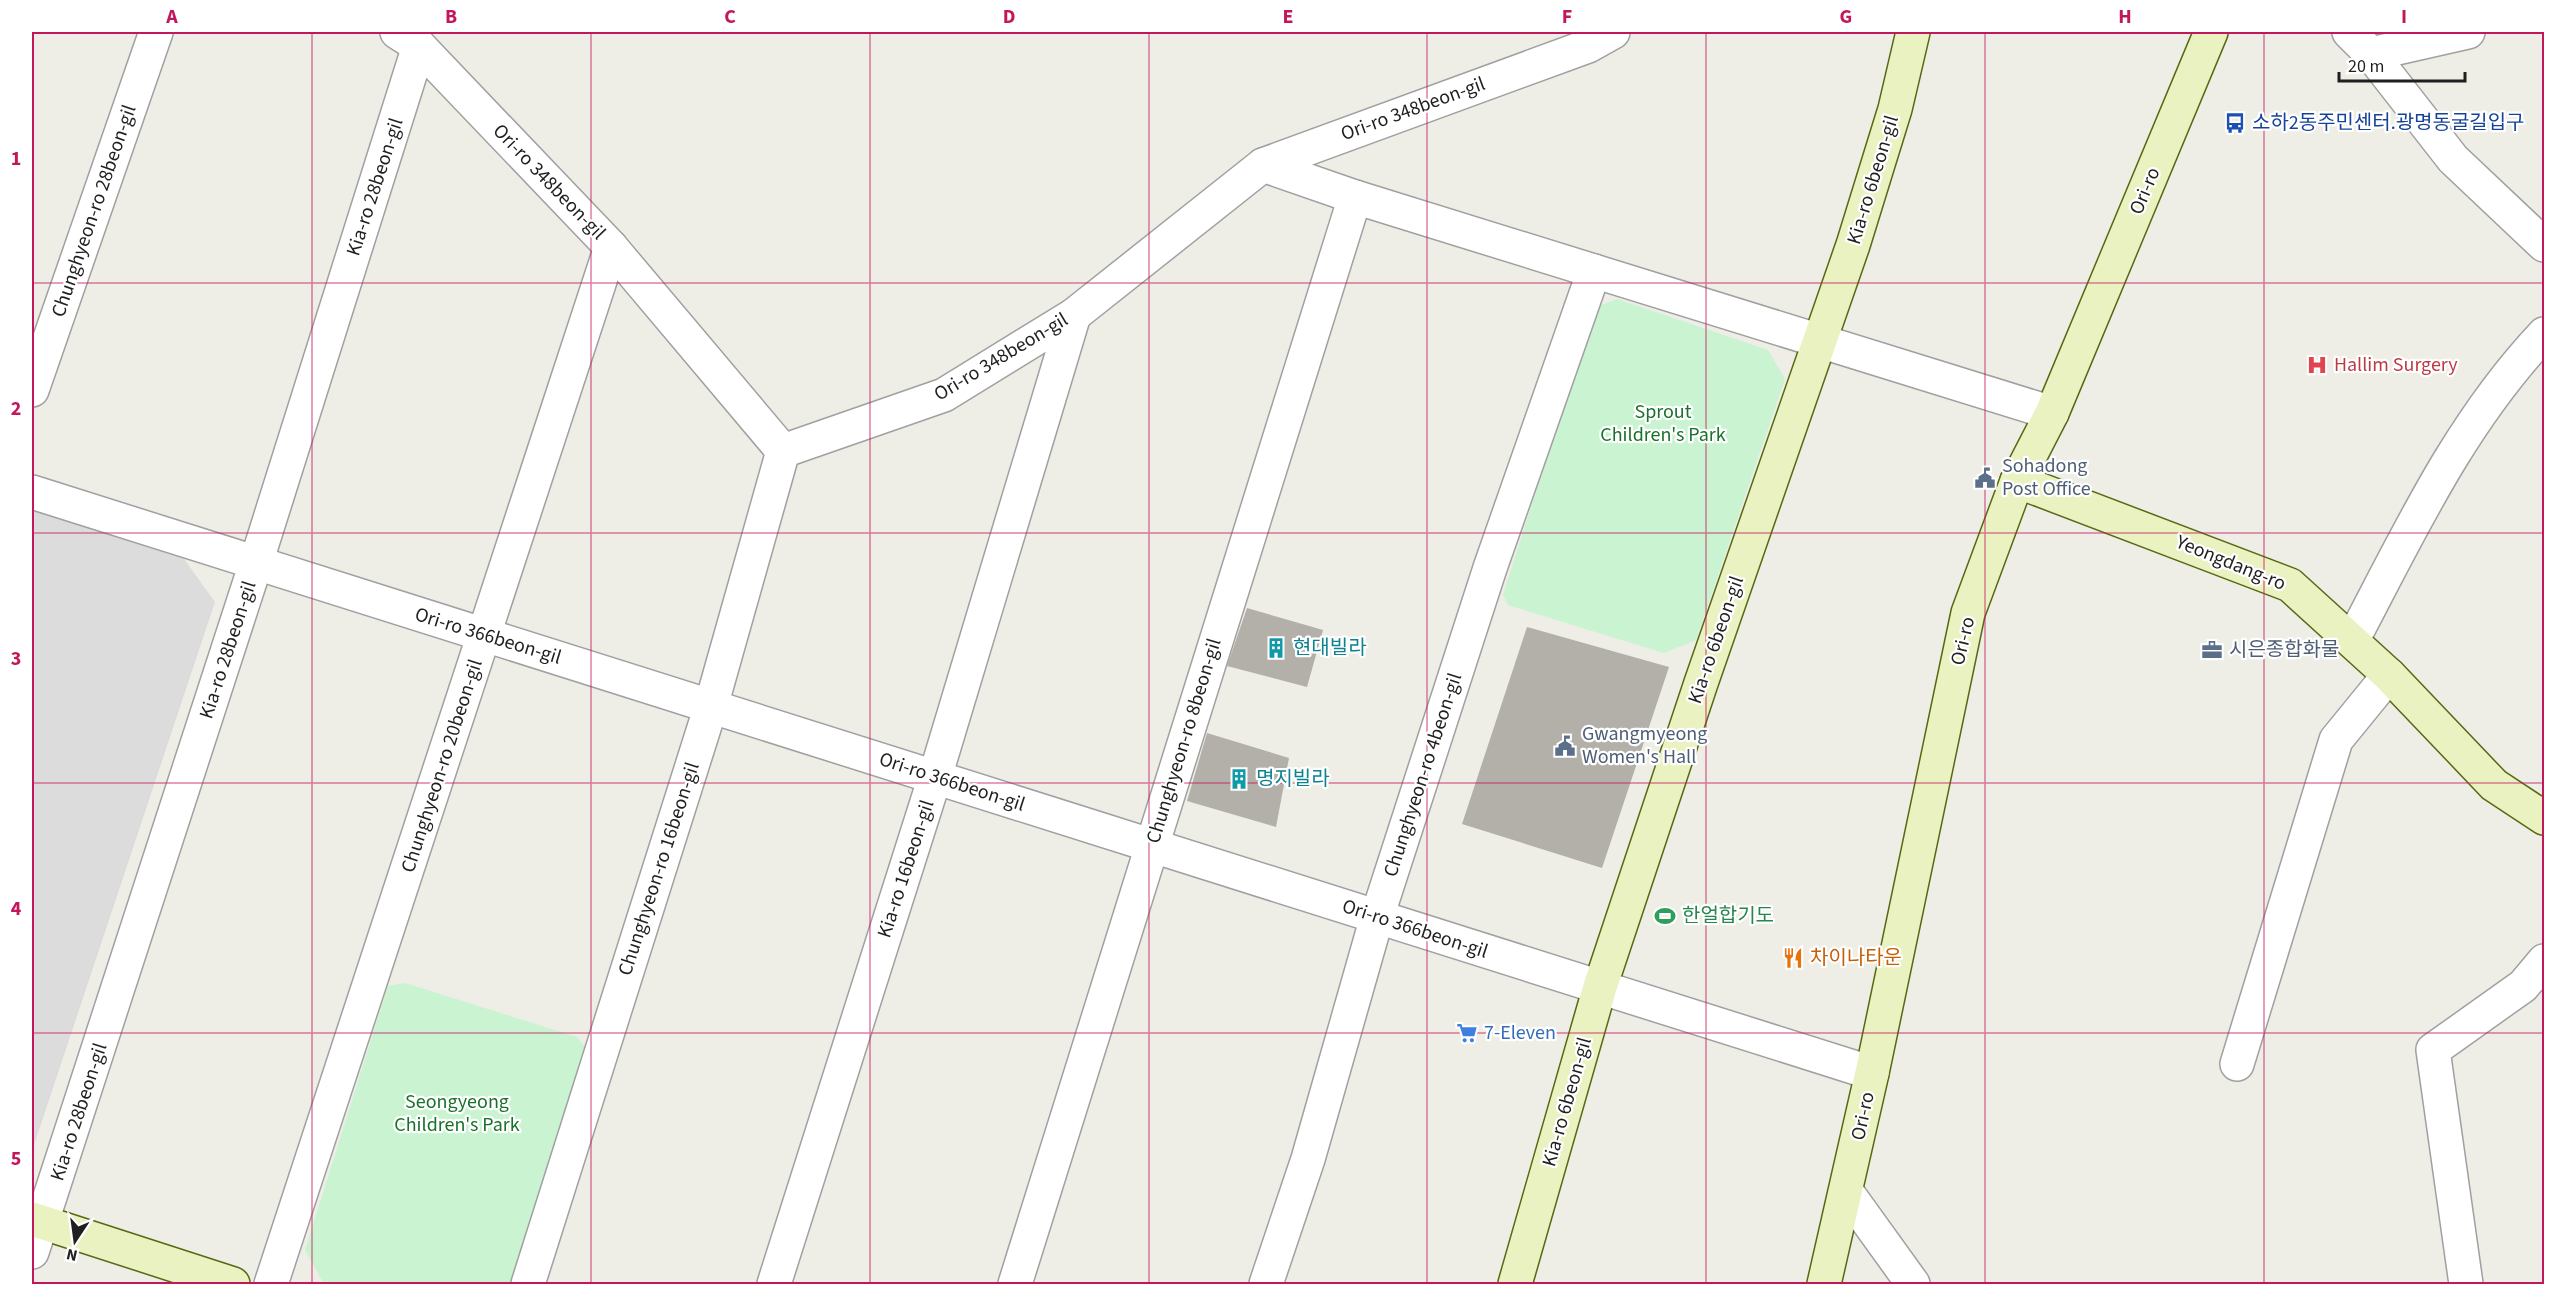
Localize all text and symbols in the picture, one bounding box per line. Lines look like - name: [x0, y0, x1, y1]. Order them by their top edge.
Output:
- text: A: [165, 3, 178, 31]
- text: B: [445, 3, 457, 31]
- text: C: [724, 3, 736, 31]
- text: D: [1003, 3, 1015, 31]
- text: E: [1283, 3, 1293, 31]
- text: F: [1562, 3, 1572, 31]
- text: G: [1840, 3, 1852, 31]
- text: H: [2118, 3, 2132, 31]
- text: I: [2401, 3, 2407, 31]
- scale bar: [2339, 45, 2465, 83]
- text: 20 m: [2348, 54, 2384, 79]
- street label: Ori-ro 348beon-gil: [1337, 70, 1489, 148]
- street label: Chunghyeon-ro 28beon-gil: [44, 101, 144, 321]
- place label: 소하2동주민센터.광명동굴길입구: [2252, 109, 2525, 137]
- bus stop icon: 소하2동주민센터.광명동굴길입구: [2223, 111, 2247, 135]
- street label: Kia-ro 6beon-gil: [1840, 112, 1906, 248]
- street label: Kia-ro 28beon-gil: [340, 115, 410, 259]
- street label: Ori-ro 348beon-gil: [486, 118, 612, 246]
- text: 1: [11, 145, 21, 173]
- street label: Ori-ro: [2123, 163, 2167, 219]
- street label: Ori-ro 348beon-gil: [929, 306, 1073, 408]
- place label: Hallim Surgery: [2334, 351, 2458, 379]
- hospital icon: Hallim Surgery: [2305, 353, 2329, 377]
- text: 2: [11, 395, 21, 423]
- park label: Sprout Children's Park: [1600, 398, 1726, 449]
- place label: Sohadong Post Office: [2002, 452, 2091, 503]
- public building icon: Sohadong Post Office: [1973, 466, 1997, 490]
- street label: Yeongdang-ro: [2171, 528, 2290, 598]
- street label: Kia-ro 6beon-gil: [1681, 572, 1751, 708]
- street label: Kia-ro 28beon-gil: [193, 578, 263, 722]
- street label: Ori-ro 366beon-gil: [411, 600, 565, 672]
- street label: Ori-ro: [1944, 614, 1982, 668]
- place label: 현대빌라: [1293, 634, 1367, 662]
- street label: Chunghyeon-ro 8beon-gil: [1139, 635, 1229, 847]
- building icon: 현대빌라: [1264, 636, 1288, 660]
- place label: 시은종합화물: [2229, 636, 2339, 664]
- office icon: 시은종합화물: [2200, 638, 2224, 662]
- text: 3: [11, 645, 21, 673]
- street label: Chunghyeon-ro 20beon-gil: [394, 656, 490, 876]
- street label: Chunghyeon-ro 4beon-gil: [1377, 669, 1469, 881]
- place label: Gwangmyeong Women's Hall: [1582, 720, 1707, 771]
- public building icon: Gwangmyeong Women's Hall: [1553, 734, 1577, 758]
- street label: Ori-ro 366beon-gil: [875, 745, 1029, 819]
- street label: Chunghyeon-ro 16beon-gil: [611, 759, 707, 979]
- place label: 명지빌라: [1256, 765, 1330, 793]
- building icon: 명지빌라: [1227, 767, 1251, 791]
- street label: Kia-ro 16beon-gil: [871, 797, 941, 941]
- street label: Ori-ro 366beon-gil: [1338, 892, 1492, 966]
- text: 4: [11, 895, 22, 923]
- place label: 한얼합기도: [1682, 902, 1774, 930]
- sports icon: 한얼합기도: [1653, 904, 1677, 928]
- place label: 차이나타운: [1810, 944, 1902, 972]
- restaurant icon: 차이나타운: [1781, 946, 1805, 970]
- place label: 7-Eleven: [1484, 1019, 1556, 1047]
- supermarket icon: 7-Eleven: [1455, 1021, 1479, 1045]
- street label: Kia-ro 6beon-gil: [1535, 1034, 1599, 1170]
- street label: Kia-ro 28beon-gil: [44, 1040, 114, 1184]
- park label: Seongyeong Children's Park: [394, 1088, 520, 1139]
- street label: Ori-ro: [1844, 1089, 1882, 1143]
- text: 5: [11, 1145, 21, 1173]
- north arrow: [45, 1211, 105, 1271]
- text: N: [64, 1243, 80, 1267]

